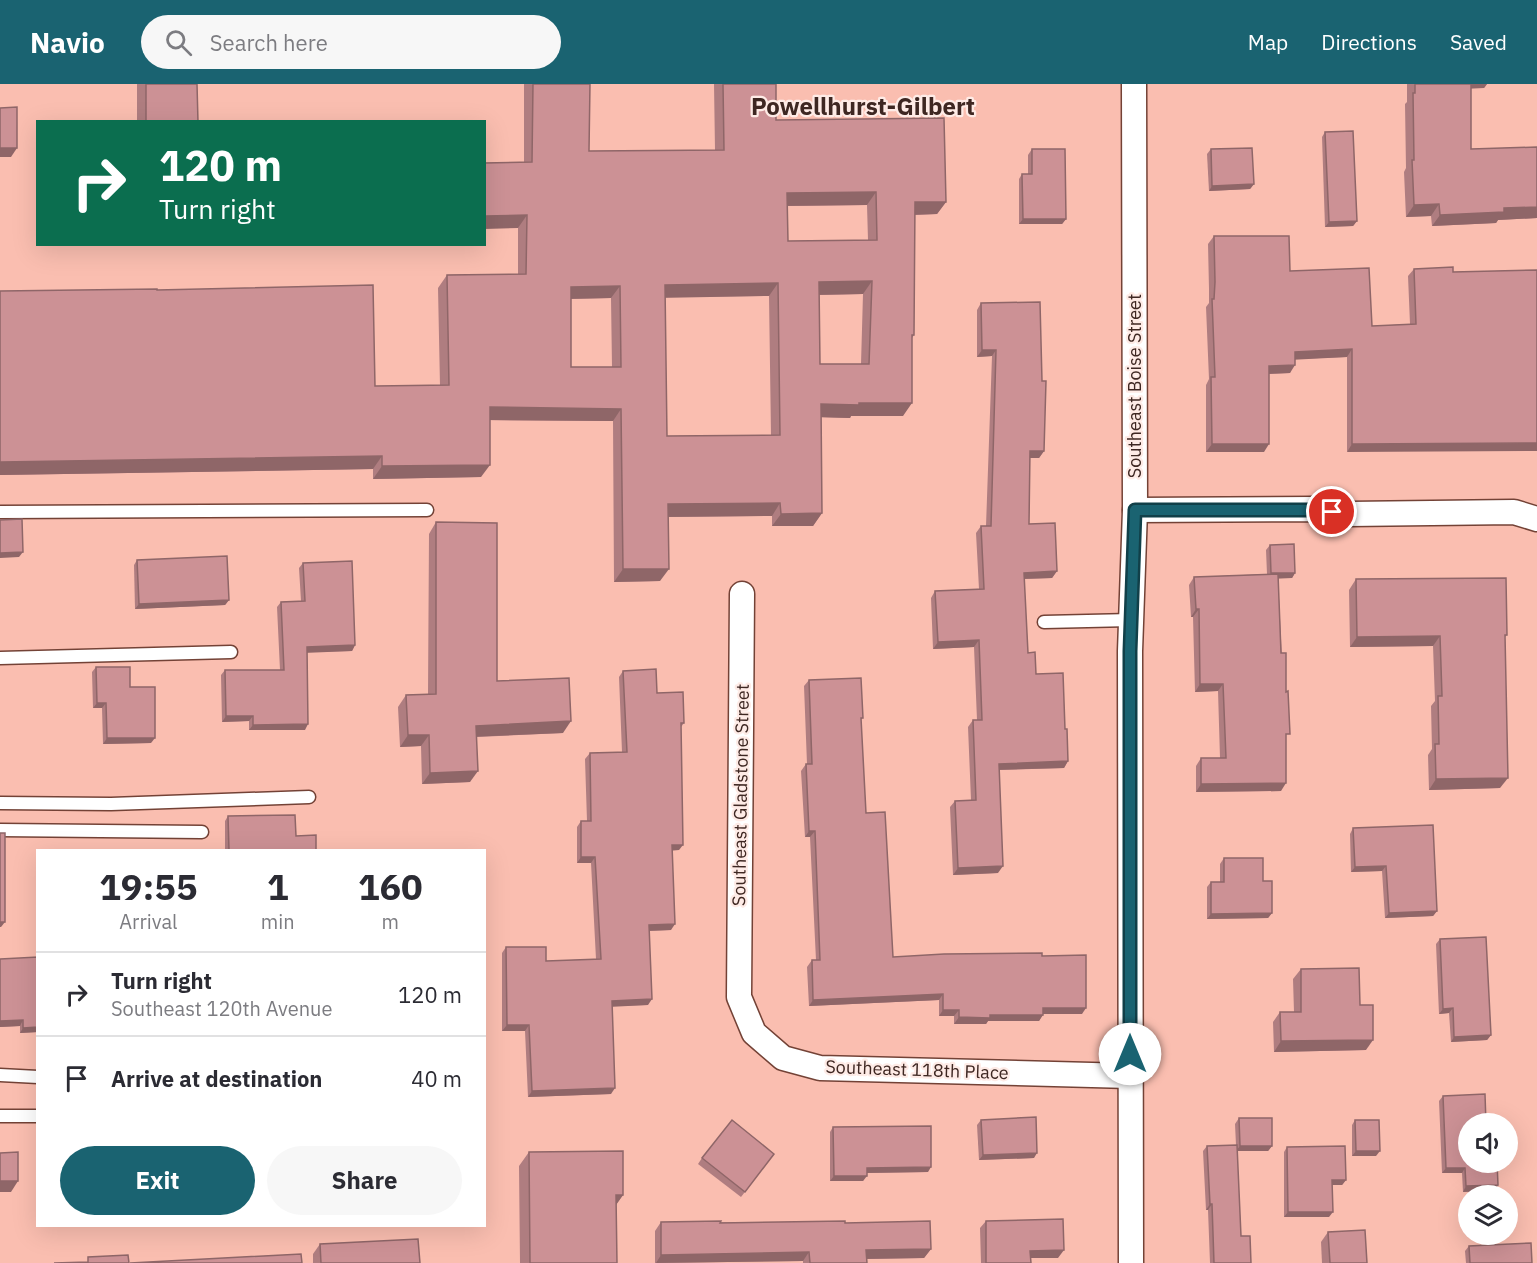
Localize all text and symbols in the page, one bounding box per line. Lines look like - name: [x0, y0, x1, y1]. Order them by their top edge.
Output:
- search box: [141, 15, 561, 69]
- text: Navio: [30, 24, 105, 61]
- icon: search: [162, 26, 195, 59]
- text: Search here: [210, 28, 328, 57]
- text: Map: [1248, 28, 1288, 56]
- text: Directions: [1321, 28, 1417, 56]
- text: Saved: [1450, 28, 1507, 56]
- district label: Powellhurst-Gilbert: [751, 90, 975, 122]
- text: 120 m: [159, 138, 282, 193]
- icon: right: [60, 144, 138, 222]
- text: Turn right: [159, 191, 276, 226]
- street label: Southeast Boise Street: [1123, 294, 1146, 478]
- pin: [1306, 486, 1357, 537]
- icon: arrive: [1315, 495, 1348, 528]
- street label: Southeast Gladstone Street: [727, 684, 754, 906]
- text: 19:55: [99, 863, 198, 910]
- text: 1: [267, 863, 289, 910]
- text: 160: [358, 863, 423, 910]
- text: Arrival: [119, 908, 178, 935]
- text: min: [261, 908, 295, 935]
- text: m: [382, 908, 399, 935]
- text: Turn right: [111, 966, 212, 995]
- icon: right: [60, 978, 93, 1011]
- text: 120 m: [398, 980, 462, 1009]
- text: Southeast 120th Avenue: [111, 995, 332, 1022]
- position arrow: [1098, 1022, 1162, 1086]
- street label: Southeast 118th Place: [825, 1055, 1009, 1084]
- icon: arrive: [60, 1062, 93, 1095]
- text: Arrive at destination: [111, 1064, 322, 1093]
- text: 40 m: [411, 1064, 462, 1093]
- map controls: [1458, 1113, 1518, 1245]
- button: sound: [1458, 1113, 1518, 1173]
- button: Exit: [60, 1146, 255, 1215]
- button: Share: [267, 1146, 462, 1215]
- button: layers: [1458, 1185, 1518, 1245]

